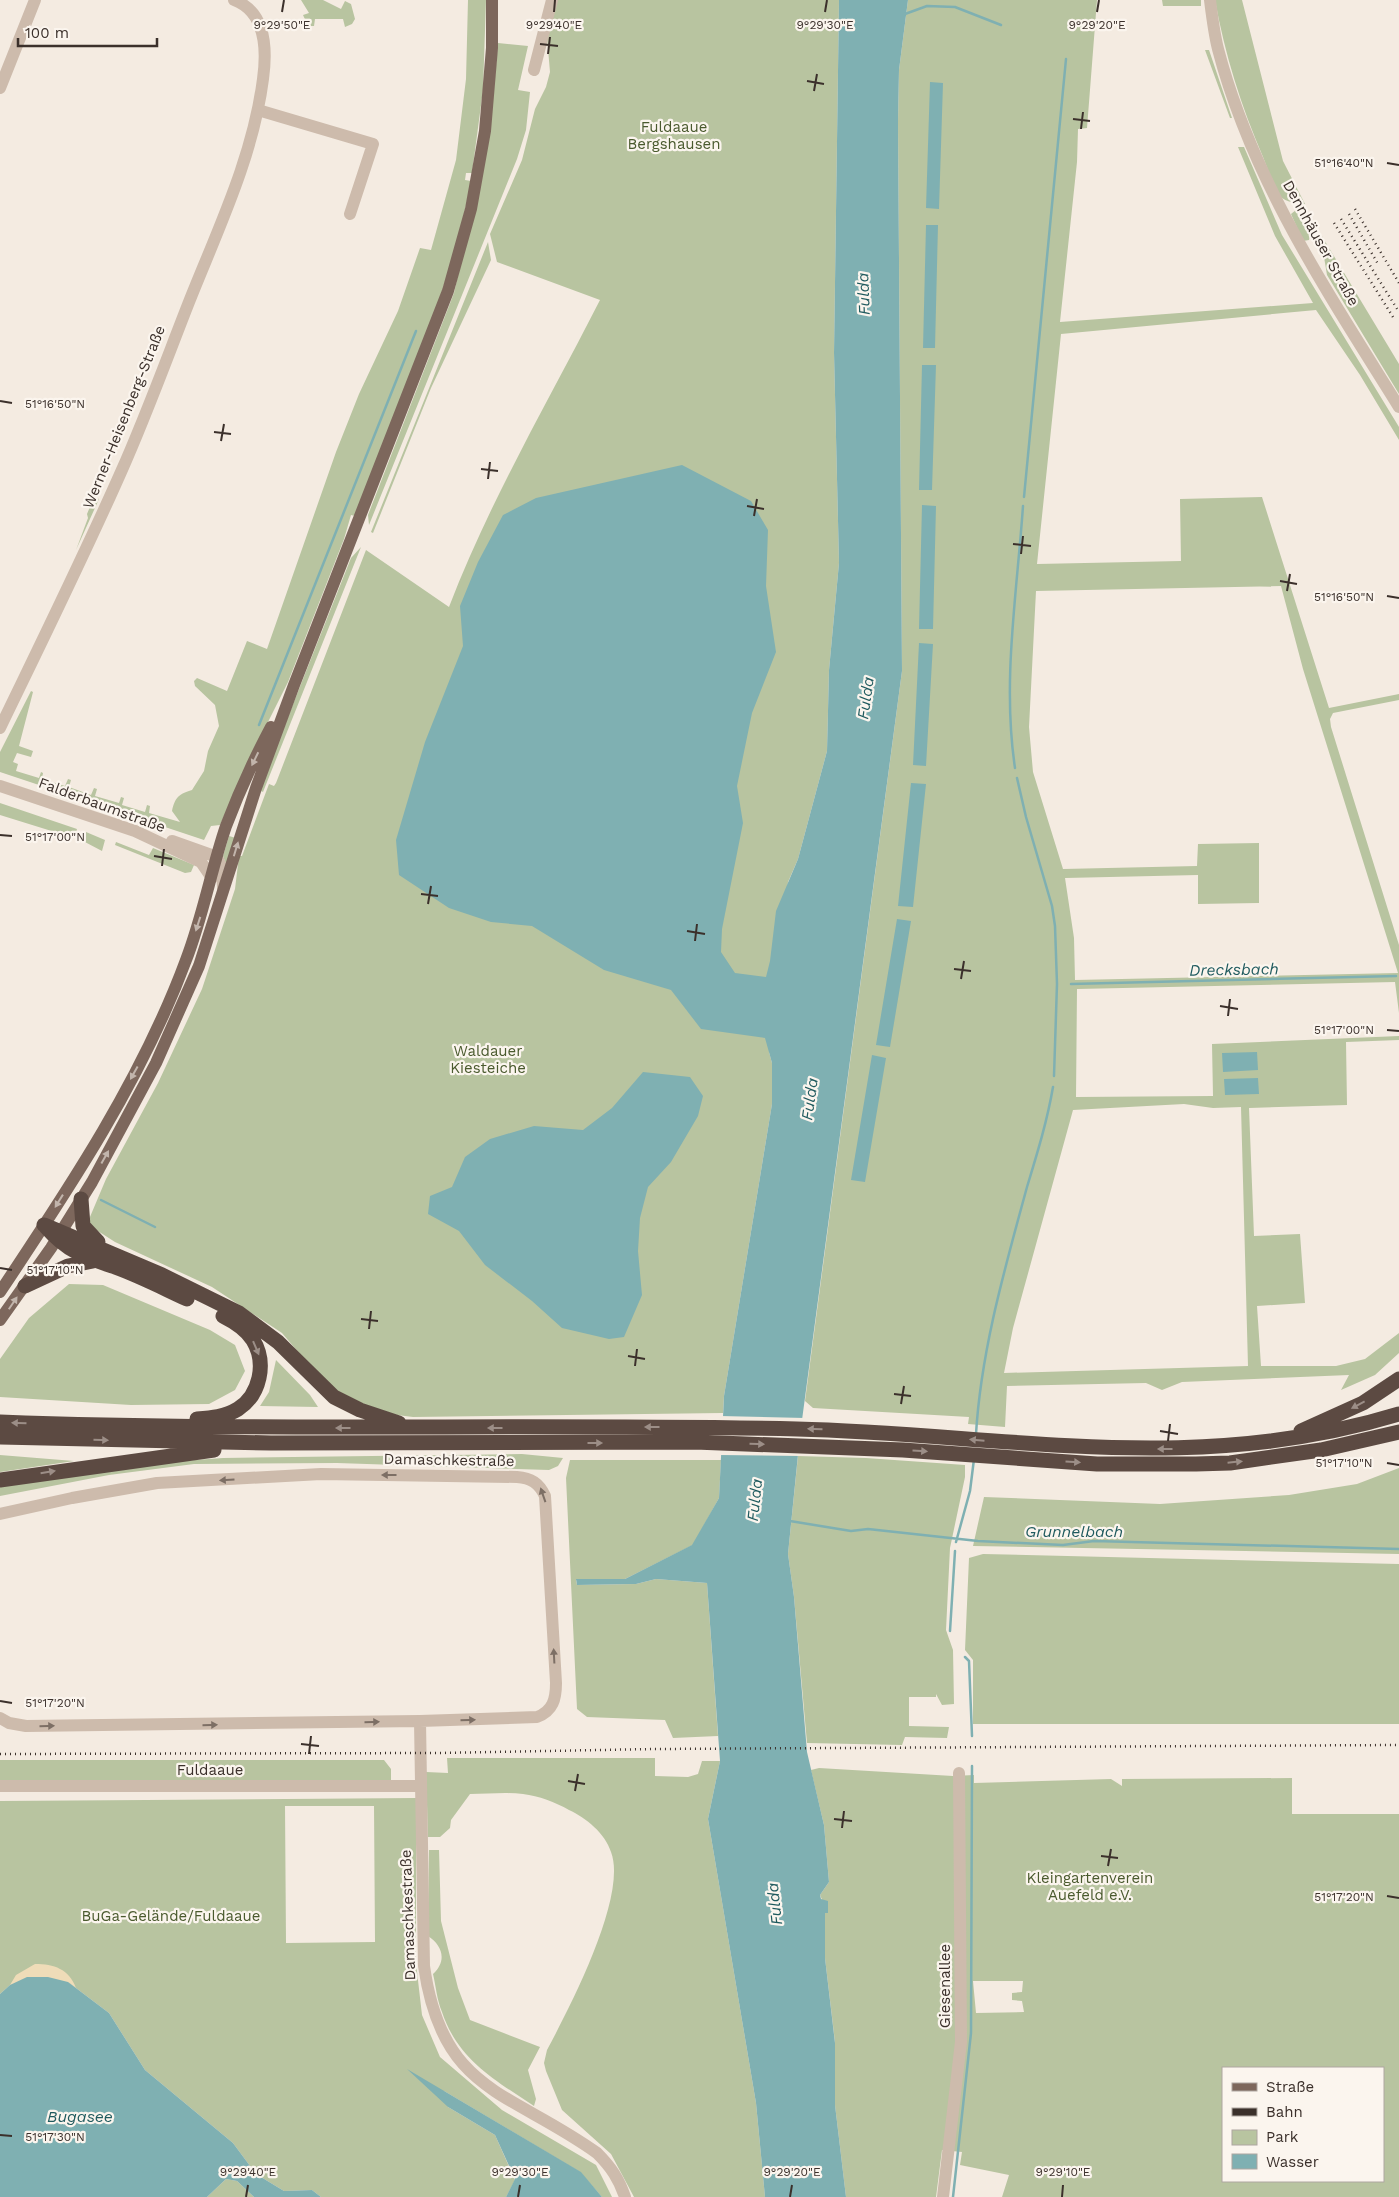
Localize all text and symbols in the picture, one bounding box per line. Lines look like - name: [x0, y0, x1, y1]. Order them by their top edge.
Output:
- scale bar: [18, 15, 156, 47]
- text: 9°29'50"E: [253, 18, 311, 32]
- text: 9°29'40"E: [526, 18, 583, 32]
- text: 9°29'30"E: [796, 18, 854, 32]
- text: 9°29'20"E: [1068, 18, 1126, 32]
- text: 100 m: [25, 24, 69, 42]
- park label: Fuldaaue Bergshausen: [628, 118, 720, 153]
- text: 51°16'40"N: [1314, 156, 1374, 170]
- street label: Dennhäuser Straße: [1279, 177, 1363, 309]
- water label: Fulda: [853, 272, 874, 316]
- street label: Werner-Heisenberg-Straße: [79, 323, 169, 511]
- text: 51°16'50"N: [25, 397, 85, 411]
- text: 51°16'50"N: [1314, 590, 1374, 604]
- water label: Fulda: [853, 675, 878, 721]
- one-way arrow: [250, 752, 258, 766]
- street label: Falderbaumstraße: [36, 774, 168, 836]
- text: 51°17'00"N: [25, 830, 85, 844]
- one-way arrow: [233, 841, 241, 856]
- one-way arrow: [194, 917, 202, 932]
- water label: Drecksbach: [1189, 959, 1279, 980]
- text: 51°17'00"N: [1314, 1023, 1374, 1037]
- park label: Waldauer Kiesteiche: [450, 1042, 526, 1077]
- one-way arrow: [130, 1066, 138, 1081]
- water label: Fulda: [797, 1076, 822, 1122]
- one-way arrow: [101, 1150, 109, 1164]
- one-way arrow: [55, 1195, 64, 1208]
- text: 51°17'10"N: [26, 1263, 84, 1277]
- one-way arrow: [8, 1297, 18, 1310]
- one-way arrow: [252, 1341, 260, 1356]
- one-way arrow: [1351, 1401, 1365, 1409]
- one-way arrow: [11, 1418, 27, 1426]
- one-way arrow: [644, 1423, 660, 1431]
- one-way arrow: [335, 1424, 351, 1432]
- one-way arrow: [486, 1424, 502, 1432]
- one-way arrow: [807, 1425, 823, 1433]
- one-way arrow: [969, 1435, 985, 1443]
- one-way arrow: [93, 1436, 109, 1444]
- one-way arrow: [587, 1439, 603, 1447]
- one-way arrow: [750, 1440, 766, 1448]
- one-way arrow: [1157, 1445, 1173, 1453]
- one-way arrow: [912, 1447, 928, 1455]
- street label: Damaschkestraße: [383, 1450, 515, 1470]
- text: 51°17'10"N: [1315, 1456, 1373, 1470]
- one-way arrow: [1227, 1458, 1243, 1466]
- one-way arrow: [1065, 1459, 1081, 1467]
- one-way arrow: [41, 1468, 57, 1476]
- one-way arrow: [381, 1471, 397, 1479]
- one-way arrow: [218, 1476, 234, 1484]
- water label: Fulda: [743, 1478, 766, 1522]
- one-way arrow: [539, 1487, 547, 1502]
- water label: Grunnelbach: [1025, 1522, 1123, 1541]
- one-way arrow: [550, 1648, 558, 1664]
- text: 51°17'20"N: [25, 1696, 85, 1710]
- one-way arrow: [461, 1715, 477, 1723]
- one-way arrow: [364, 1718, 380, 1726]
- one-way arrow: [202, 1720, 218, 1728]
- one-way arrow: [39, 1722, 55, 1730]
- street label: Fuldaaue: [177, 1761, 243, 1779]
- street label: Damaschkestraße: [397, 1849, 419, 1981]
- park label: Kleingartenverein Auefeld e.V.: [1027, 1869, 1153, 1904]
- water label: Fulda: [763, 1882, 786, 1926]
- text: 51°17'20"N: [1314, 1890, 1374, 1904]
- park label: BuGa-Gelände/Fuldaaue: [82, 1907, 260, 1925]
- street label: Giesenallee: [936, 1944, 954, 2028]
- legend: [1222, 2067, 1384, 2182]
- text: Straße: [1266, 2078, 1314, 2096]
- text: Bahn: [1266, 2103, 1303, 2121]
- water label: Bugasee: [47, 2107, 113, 2126]
- text: Park: [1266, 2128, 1299, 2146]
- text: 51°17'30"N: [25, 2130, 85, 2144]
- text: Wasser: [1266, 2153, 1319, 2171]
- text: 9°29'40"E: [220, 2165, 277, 2179]
- text: 9°29'30"E: [491, 2165, 549, 2179]
- text: 9°29'20"E: [763, 2165, 821, 2179]
- text: 9°29'10"E: [1036, 2165, 1091, 2179]

